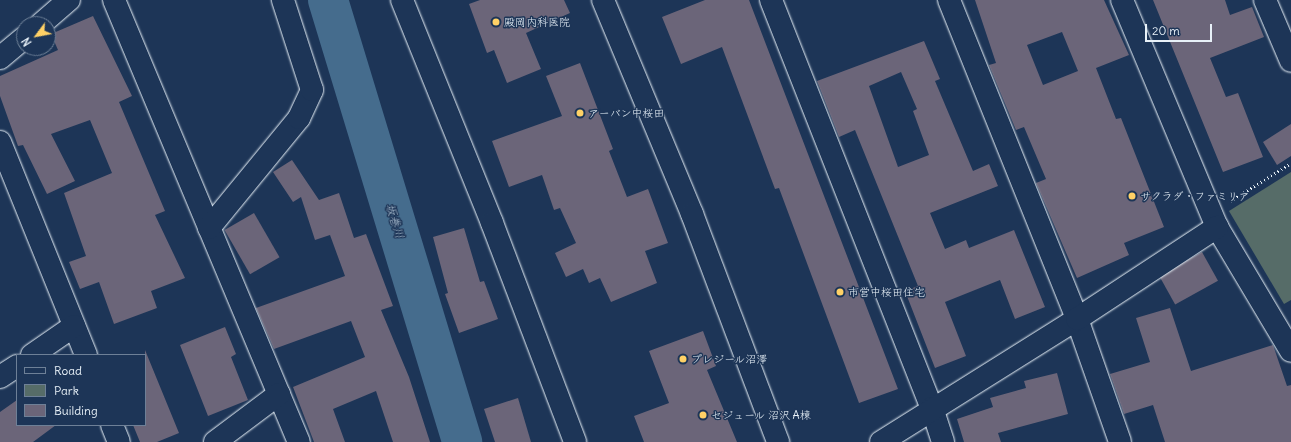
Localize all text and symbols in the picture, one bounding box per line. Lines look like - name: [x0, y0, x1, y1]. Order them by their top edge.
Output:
- place label: 殿岡内科医院: [504, 15, 570, 29]
- north arrow: [16, 16, 56, 56]
- scale bar: [1147, 16, 1214, 42]
- marker: 殿岡内科医院: [491, 17, 501, 27]
- text: 20 m: [1152, 23, 1180, 38]
- text: N: [19, 35, 35, 49]
- place label: アーバン中桜田: [588, 106, 665, 120]
- marker: アーバン中桜田: [575, 108, 585, 118]
- place label: サクラダ・ファミリア: [1140, 189, 1250, 203]
- marker: サクラダ・ファミリア: [1127, 191, 1137, 201]
- water label: 坂巻川: [383, 202, 407, 240]
- place label: 市営中桜田住宅: [848, 285, 925, 299]
- marker: 市営中桜田住宅: [835, 287, 845, 297]
- place label: プレジール沼澤: [691, 352, 768, 366]
- legend: [16, 354, 146, 426]
- marker: プレジール沼澤: [678, 354, 688, 364]
- text: Road: [54, 363, 82, 378]
- text: Park: [54, 383, 79, 398]
- text: Building: [54, 403, 98, 418]
- place label: セジュール 沼沢 A棟: [711, 408, 811, 422]
- marker: セジュール 沼沢 A棟: [698, 410, 708, 420]

